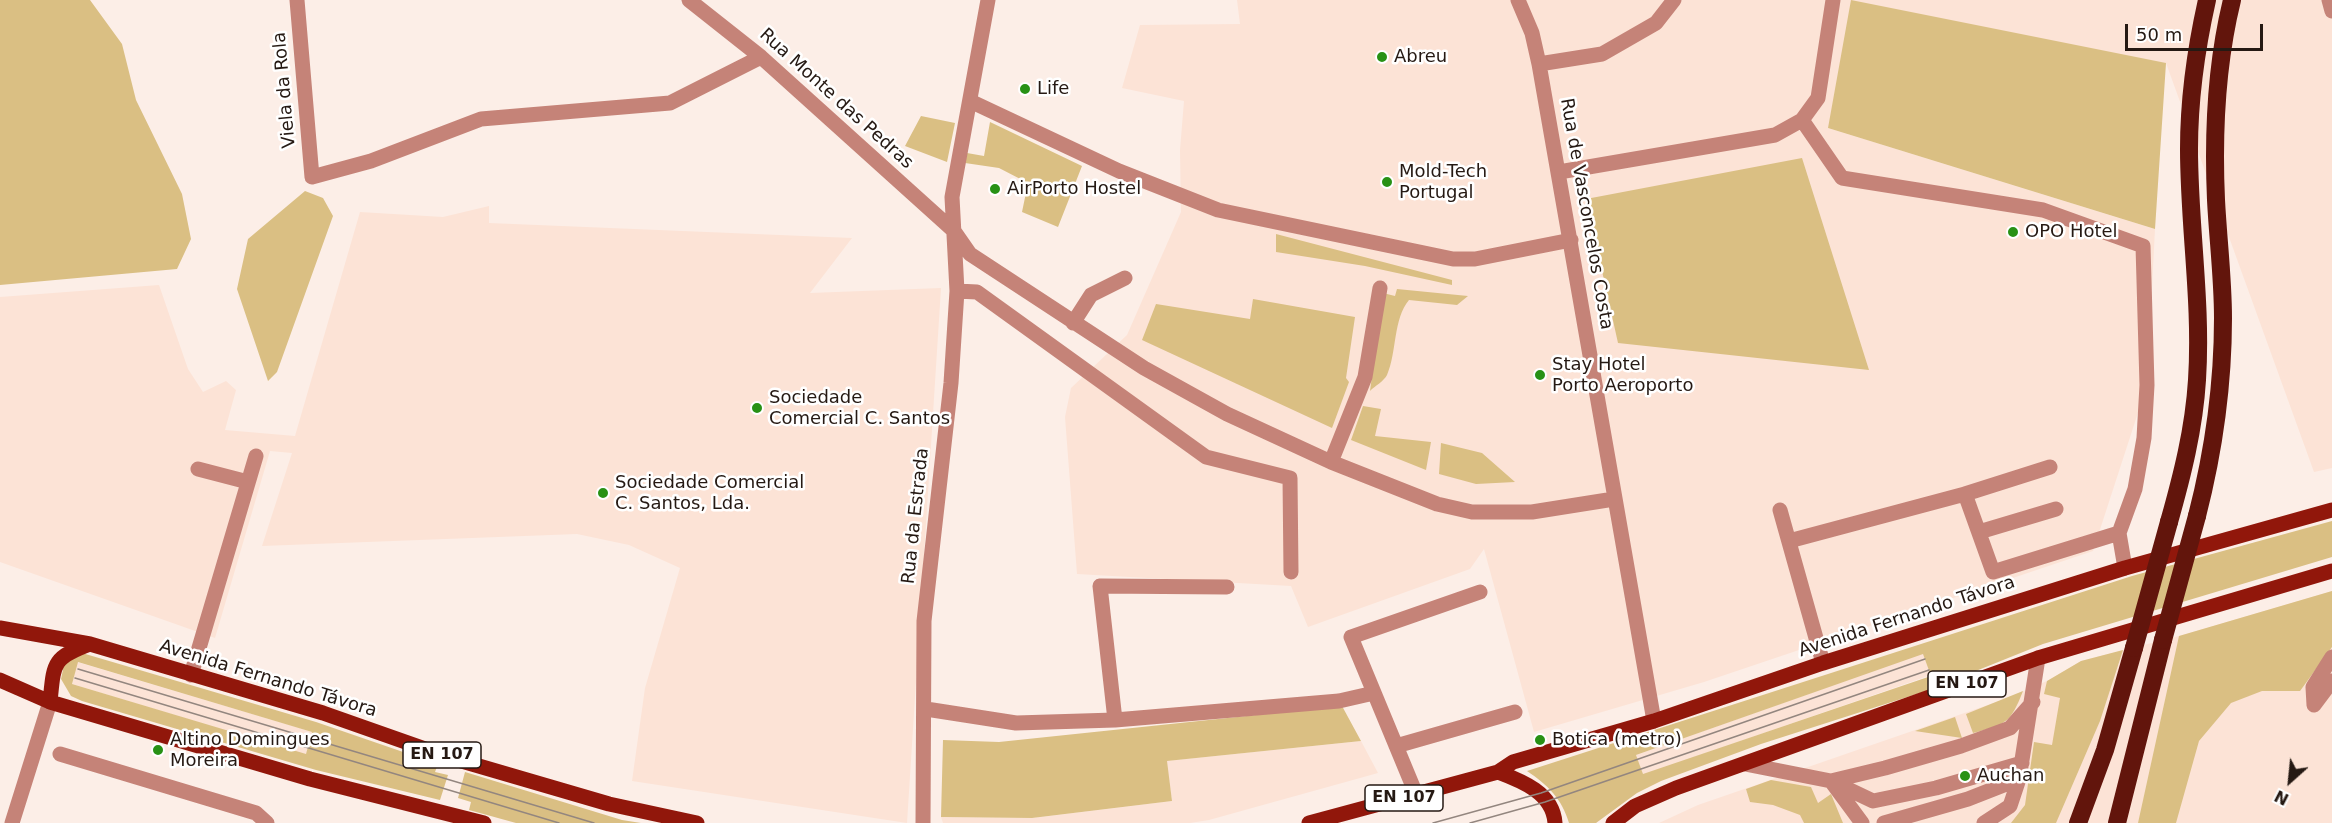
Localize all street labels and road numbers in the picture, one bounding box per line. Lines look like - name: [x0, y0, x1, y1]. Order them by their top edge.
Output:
- street label: Rua Monte das Pedras: [755, 24, 917, 174]
- street label: Viela da Rola: [269, 31, 301, 149]
- street label: Rua de Vasconcelos Costa: [1555, 96, 1617, 332]
- street label: Rua da Estrada: [898, 447, 934, 585]
- street label: Avenida Fernando Távora: [1796, 572, 2018, 662]
- street label: Avenida Fernando Távora: [157, 636, 379, 722]
- road number: EN 107: [1928, 671, 2006, 697]
- road number: EN 107: [403, 742, 481, 768]
- road number: EN 107: [1365, 785, 1443, 811]

